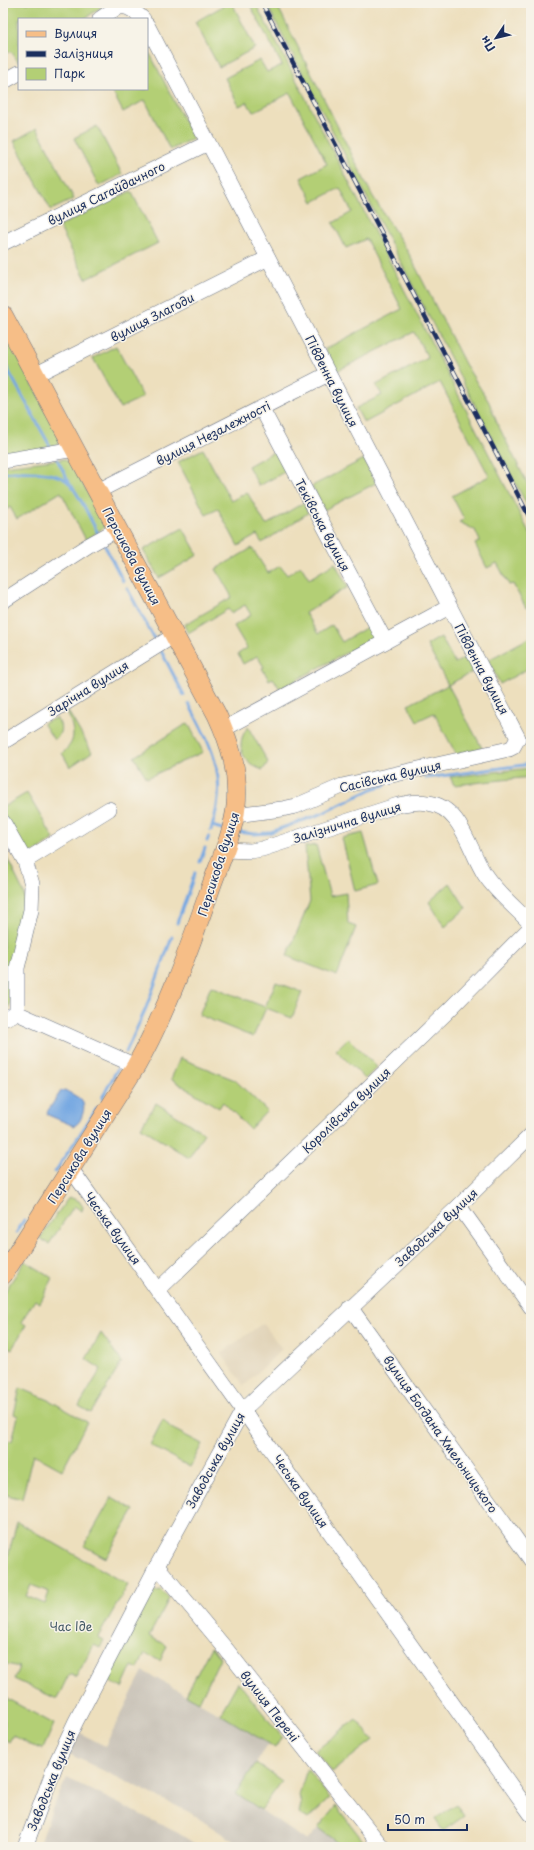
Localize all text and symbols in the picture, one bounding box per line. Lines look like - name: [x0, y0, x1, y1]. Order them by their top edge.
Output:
- legend: [18, 18, 148, 90]
- north arrow: [476, 18, 516, 58]
- text: Вулиця: [54, 24, 97, 42]
- text: Пн: [476, 33, 499, 55]
- text: Залізниця: [53, 44, 113, 62]
- text: Парк: [54, 64, 86, 82]
- street label: вулиця Сагайдачного: [44, 157, 168, 229]
- street label: вулиця Злагоди: [107, 288, 197, 346]
- street label: Південна вулиця: [301, 332, 363, 430]
- street label: вулиця Незалежності: [153, 396, 273, 470]
- street label: Теківська вулиця: [291, 476, 355, 574]
- street label: Персикова вулиця: [99, 504, 165, 608]
- street label: Південна вулиця: [450, 620, 514, 718]
- street label: Зарічна вулиця: [44, 656, 132, 720]
- street label: Сасівська вулиця: [337, 756, 443, 796]
- street label: Залізнична вулиця: [290, 797, 403, 847]
- street label: Персикова вулиця: [193, 810, 243, 918]
- street label: Королівська вулиця: [298, 1063, 394, 1157]
- street label: Персикова вулиця: [43, 1105, 115, 1207]
- street label: Заводська вулиця: [391, 1184, 481, 1270]
- street label: Чеська вулиця: [80, 1188, 146, 1268]
- street label: вулиця Богдана Хмельницького: [380, 1352, 503, 1517]
- street label: Заводська вулиця: [181, 1409, 249, 1511]
- street label: Чеська вулиця: [269, 1451, 333, 1531]
- park label: Час Іде: [49, 1617, 93, 1635]
- street label: вулиця Перені: [236, 1666, 304, 1746]
- street label: Заводська вулиця: [23, 1727, 79, 1833]
- scale bar: [388, 1806, 467, 1832]
- text: 50 m: [394, 1810, 425, 1828]

